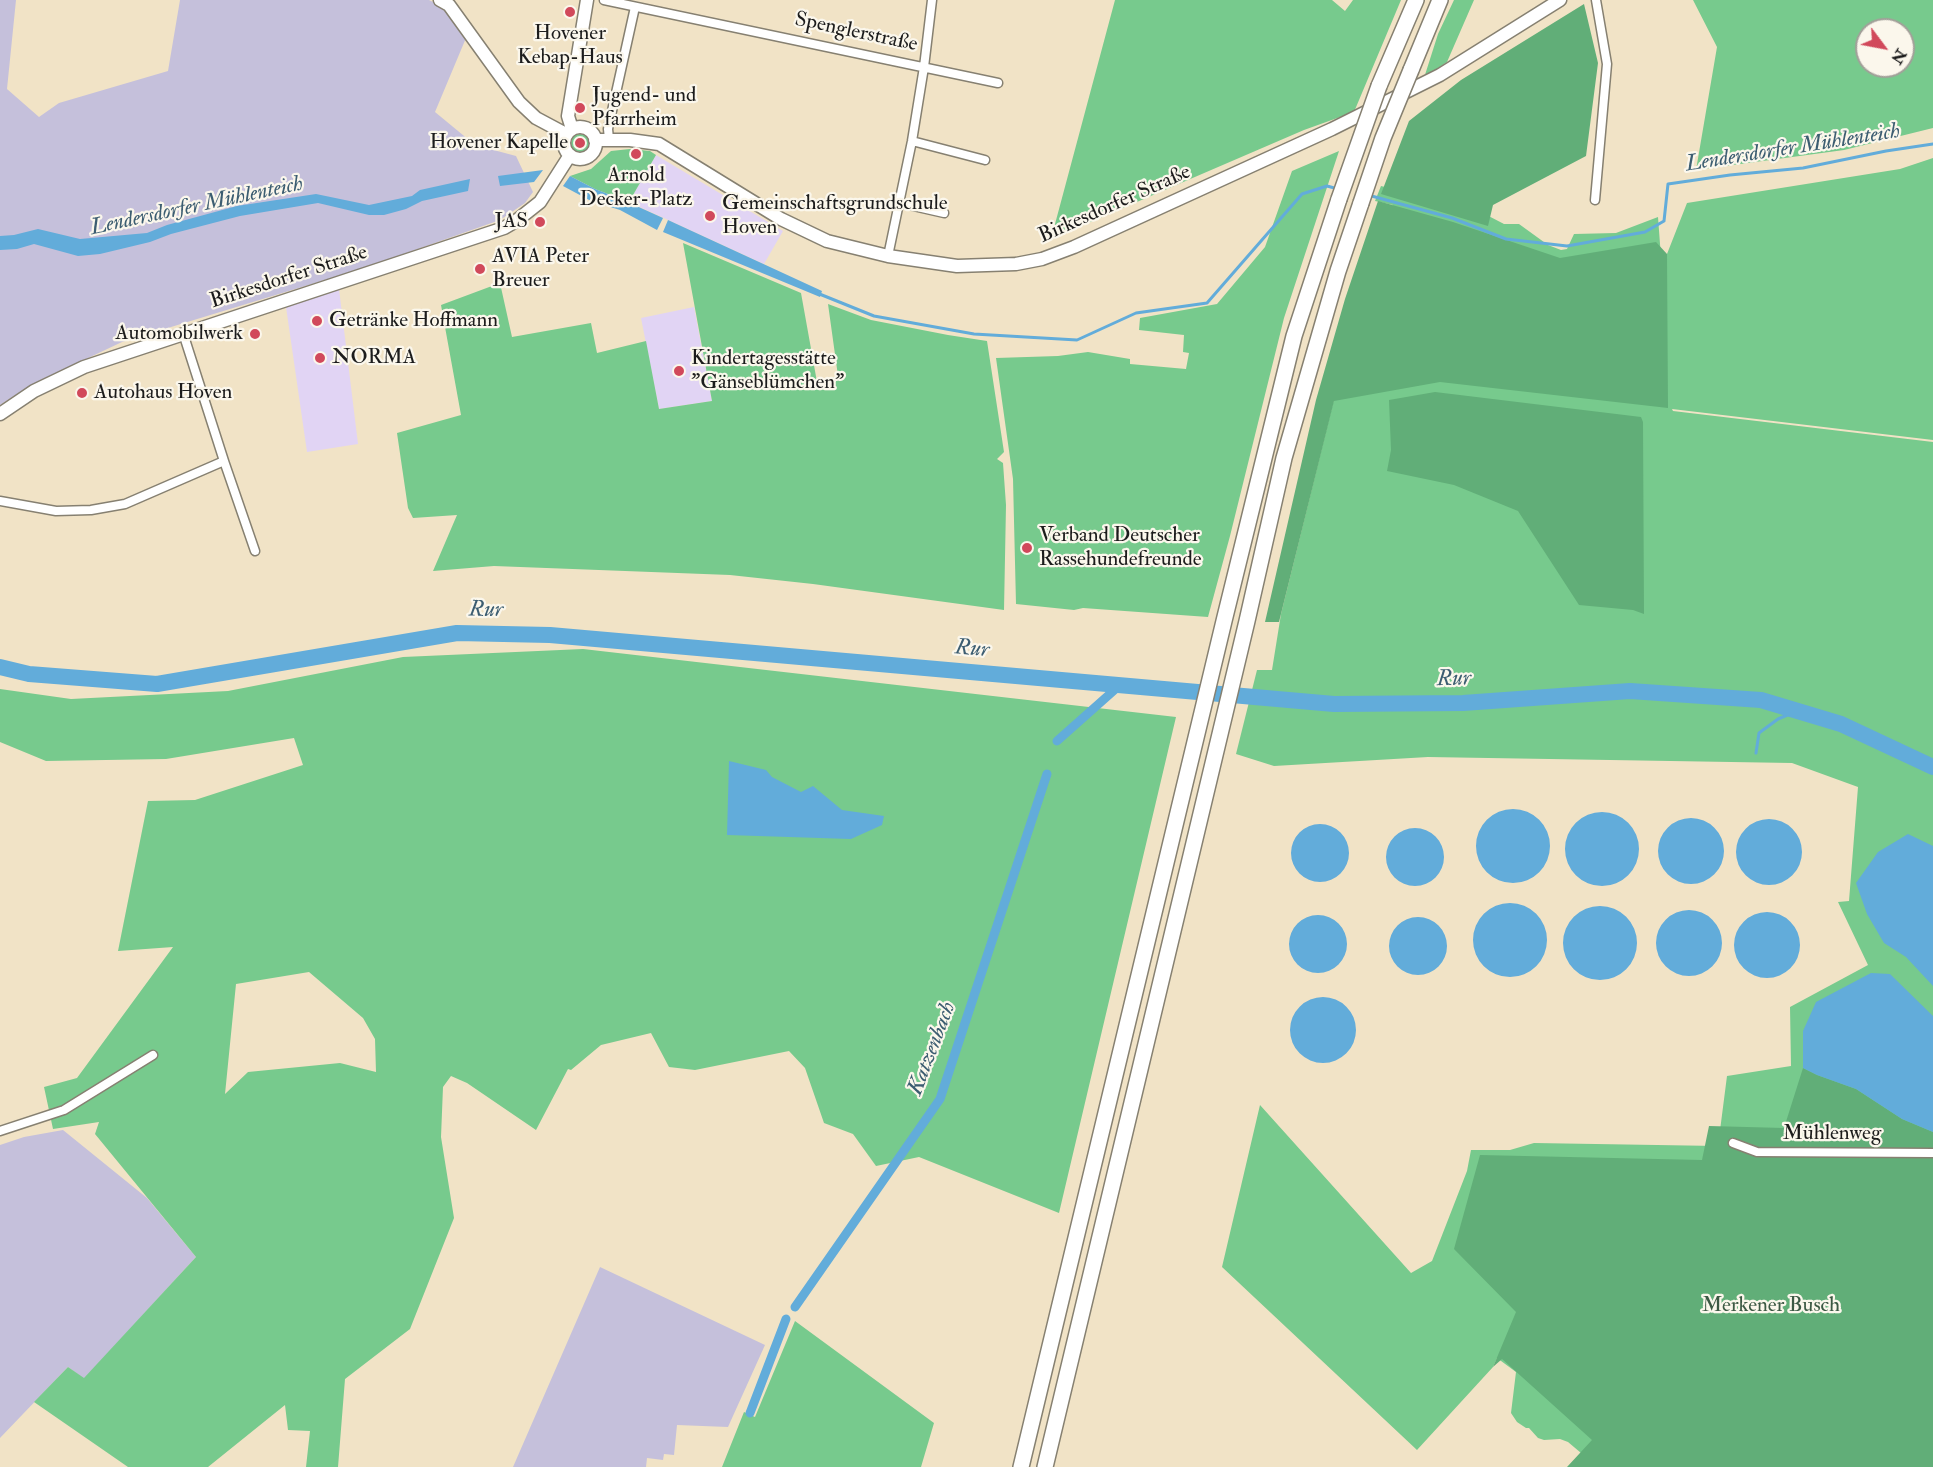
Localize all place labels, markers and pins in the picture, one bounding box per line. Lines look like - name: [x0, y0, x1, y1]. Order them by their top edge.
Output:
- marker: Hovener Kebap-Haus: [563, 5, 577, 19]
- place label: Hovener Kebap-Haus: [517, 21, 623, 71]
- place label: Jugend- und Pfarrheim: [592, 83, 696, 133]
- marker: Jugend- und Pfarrheim: [573, 101, 587, 115]
- place label: Hovener Kapelle: [429, 130, 568, 156]
- marker: Hovener Kapelle: [573, 136, 587, 150]
- marker: Arnold Decker-Platz: [629, 147, 643, 161]
- place label: Arnold Decker-Platz: [580, 163, 692, 213]
- place label: Gemeinschaftsgrundschule Hoven: [722, 191, 948, 241]
- place label: JAS: [495, 209, 528, 235]
- marker: Gemeinschaftsgrundschule Hoven: [703, 209, 717, 223]
- marker: JAS: [533, 215, 547, 229]
- place label: AVIA Peter Breuer: [492, 244, 589, 294]
- marker: AVIA Peter Breuer: [473, 262, 487, 276]
- place label: Getränke Hoffmann: [329, 308, 498, 334]
- marker: Getränke Hoffmann: [310, 314, 324, 328]
- place label: Automobilwerk: [115, 321, 243, 347]
- marker: Automobilwerk: [248, 327, 262, 341]
- place label: NORMA: [332, 345, 416, 371]
- place label: Kindertagesstätte "Gänseblümchen": [691, 346, 844, 396]
- marker: NORMA: [313, 351, 327, 365]
- marker: Kindertagesstätte "Gänseblümchen": [672, 364, 686, 378]
- place label: Autohaus Hoven: [94, 380, 232, 406]
- marker: Autohaus Hoven: [75, 386, 89, 400]
- place label: Verband Deutscher Rassehundefreunde: [1039, 523, 1202, 573]
- marker: Verband Deutscher Rassehundefreunde: [1020, 541, 1034, 555]

